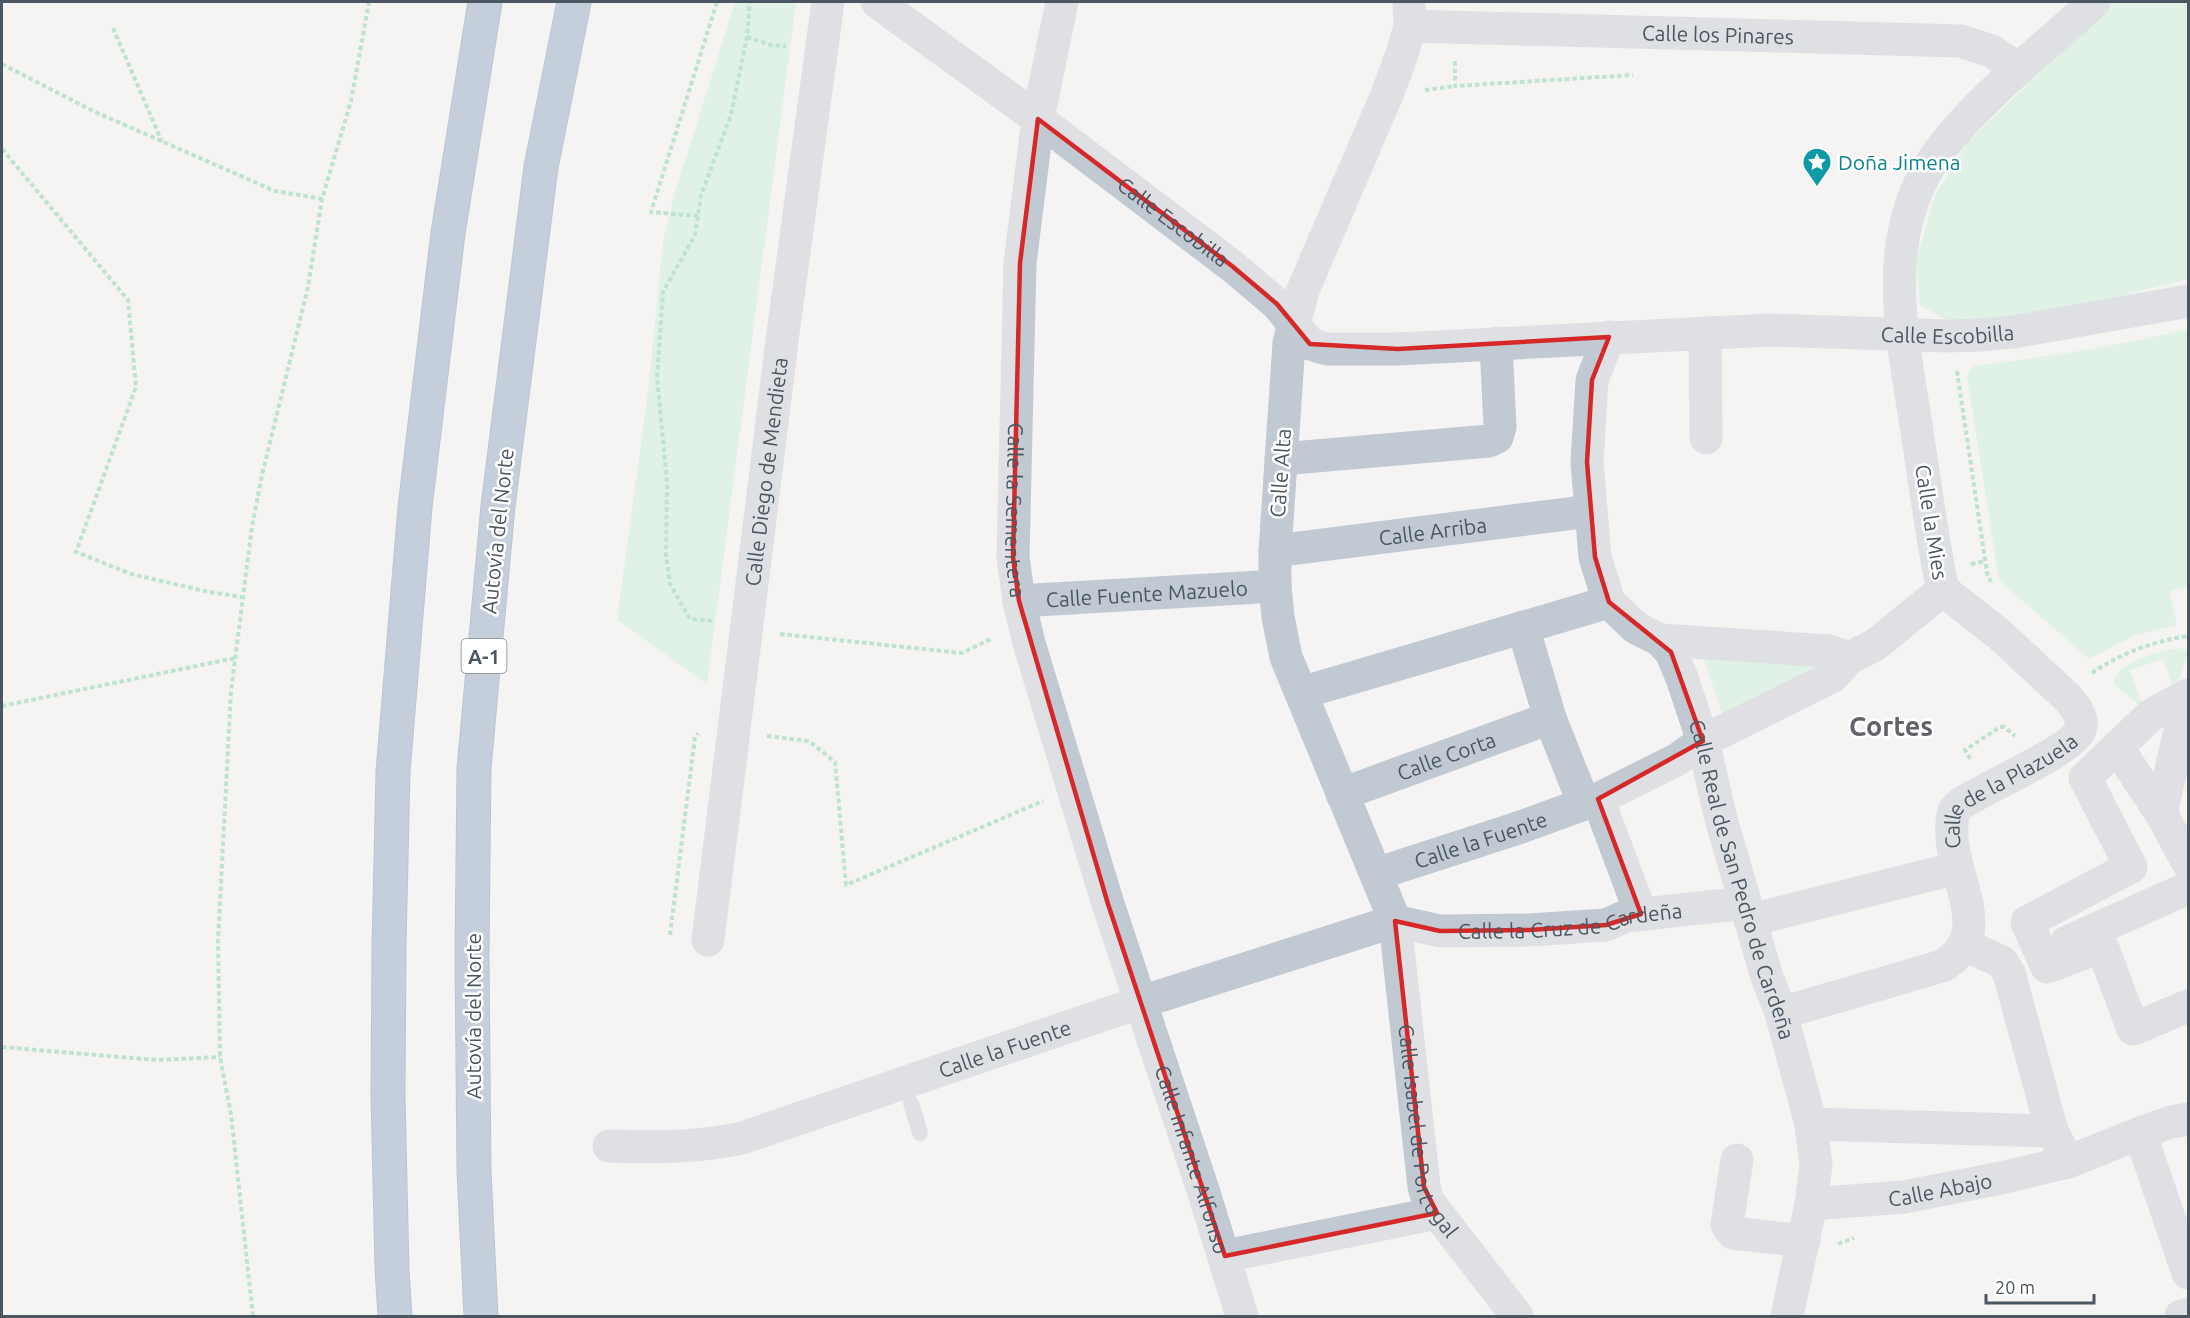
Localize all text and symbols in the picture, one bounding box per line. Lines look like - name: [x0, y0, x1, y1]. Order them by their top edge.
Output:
- street label: Calle los Pinares: [1642, 20, 1794, 48]
- place icon: Doña Jimena: [1801, 146, 1833, 188]
- place label: Doña Jimena: [1838, 150, 1961, 174]
- street label: Calle Escobilla: [1113, 172, 1234, 271]
- street label: Calle Escobilla: [1880, 320, 2015, 348]
- street label: Calle Diego de Mendieta: [740, 356, 792, 587]
- street label: Calle la Sementera: [1001, 423, 1030, 599]
- street label: Calle Alta: [1265, 428, 1295, 518]
- street label: Autovía del Norte: [476, 447, 518, 615]
- street label: Calle la Mies: [1911, 463, 1953, 581]
- street label: Calle Arriba: [1377, 512, 1488, 550]
- street label: Calle Fuente Mazuelo: [1045, 576, 1248, 611]
- road number: A-1: [462, 639, 506, 673]
- district label: Cortes: [1849, 711, 1933, 741]
- street label: Calle Real de San Pedro de Cardeña: [1685, 716, 1800, 1042]
- street label: Calle Corta: [1394, 727, 1499, 785]
- street label: Calle de la Plazuela: [1940, 729, 2082, 850]
- street label: Calle la Fuente: [1411, 807, 1550, 873]
- street label: Calle la Cruz de Cardeña: [1458, 898, 1683, 943]
- street label: Autovía del Norte: [461, 933, 485, 1099]
- street label: Calle la Fuente: [935, 1015, 1074, 1082]
- street label: Calle Isabel de Portugal: [1394, 1023, 1463, 1242]
- street label: Calle Infante Alfonso: [1150, 1062, 1234, 1257]
- street label: Calle Abajo: [1887, 1168, 1994, 1210]
- scale bar: [1986, 1267, 2094, 1305]
- text: 20 m: [1995, 1277, 2035, 1297]

